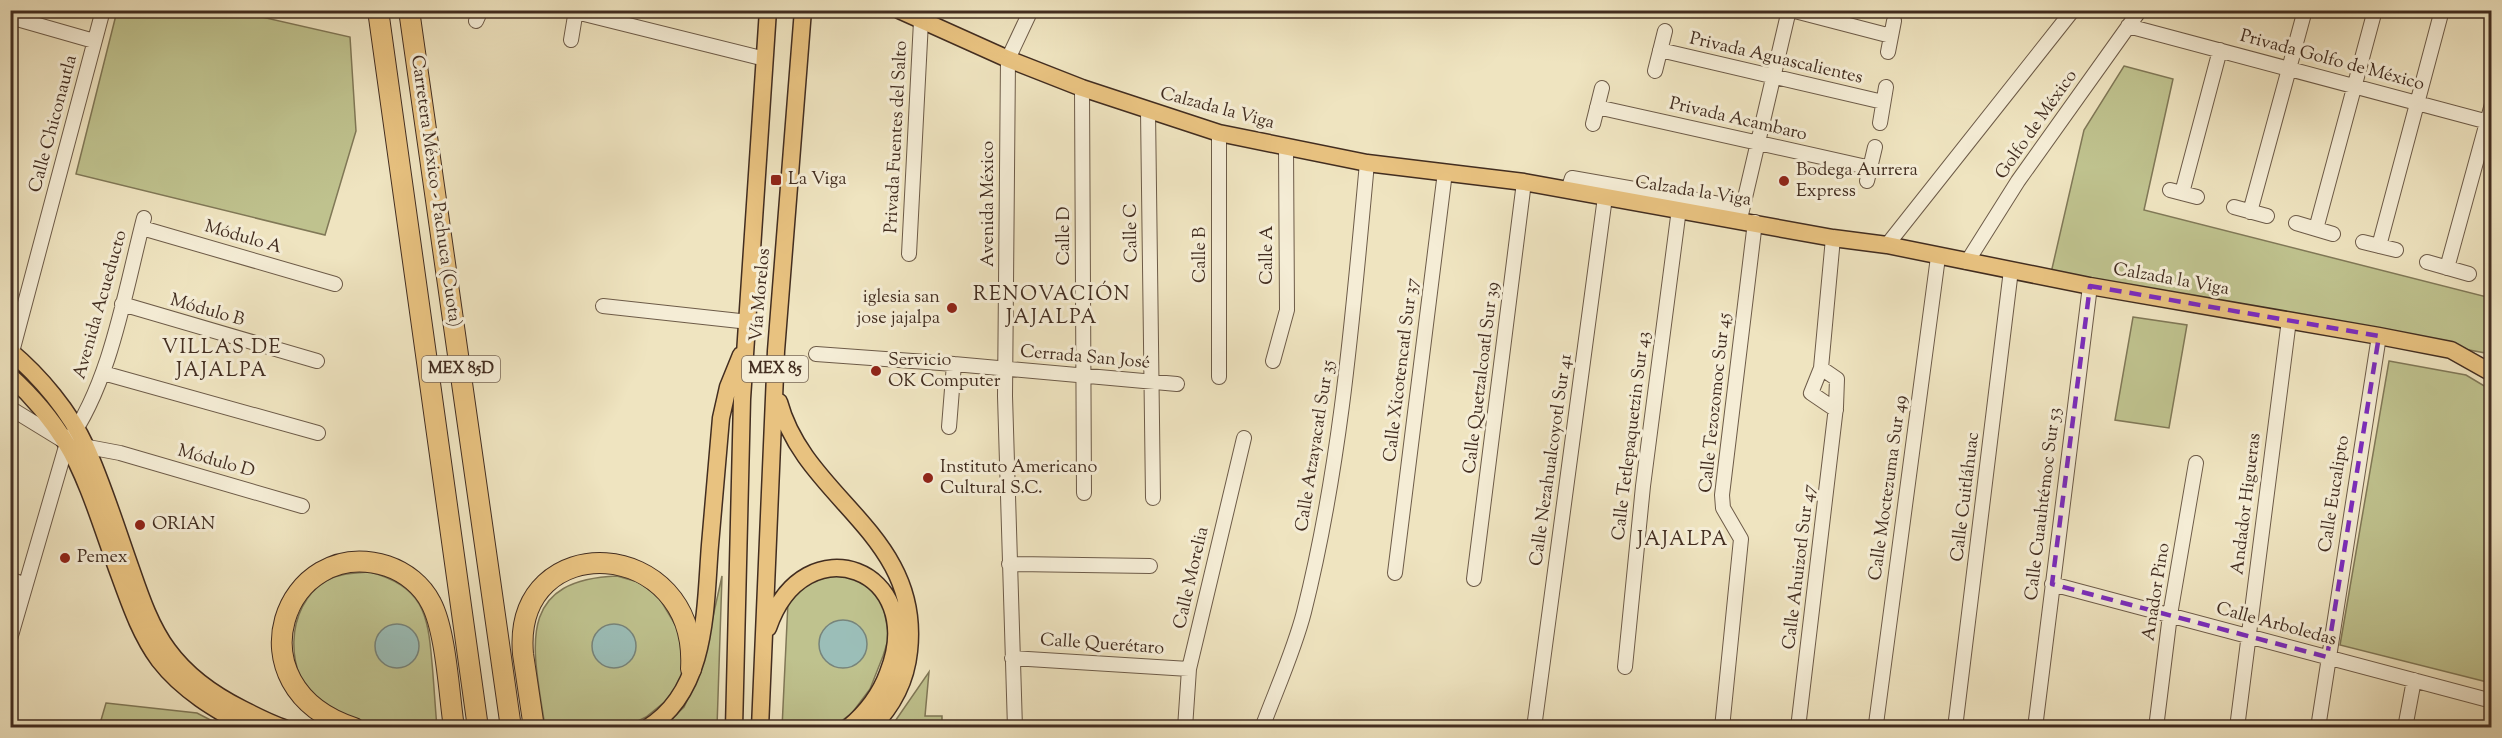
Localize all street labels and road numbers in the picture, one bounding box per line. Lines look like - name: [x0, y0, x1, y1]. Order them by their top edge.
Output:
- street label: Privada Golfo de México: [2237, 24, 2427, 98]
- street label: Privada Aguascalientes: [1687, 26, 1865, 92]
- street label: Privada Fuentes del Salto: [879, 40, 915, 234]
- street label: Calle Chiconautla: [23, 52, 85, 196]
- street label: Carretera México - Pachuca (Cuota): [403, 53, 467, 329]
- street label: Golfo de México: [1989, 65, 2085, 185]
- street label: Calzada la Viga: [1157, 81, 1277, 137]
- street label: Privada Acambaro: [1666, 91, 1810, 149]
- street label: Avenida México: [976, 141, 1002, 267]
- street label: Calzada la Viga: [1633, 170, 1753, 214]
- street label: Calle C: [1118, 203, 1146, 263]
- street label: Calle D: [1052, 207, 1078, 265]
- street label: Módulo A: [201, 215, 285, 262]
- street label: Calle A: [1255, 225, 1281, 285]
- street label: Avenida Acueducto: [67, 227, 135, 383]
- street label: Calle B: [1188, 227, 1214, 283]
- street label: Vía Morelos: [744, 247, 778, 343]
- street label: Calzada la Viga: [2111, 257, 2231, 303]
- street label: Calle Xicotencatl Sur 37: [1378, 276, 1426, 464]
- street label: Calle Quetzalcoatl Sur 39: [1457, 280, 1507, 475]
- street label: Módulo B: [167, 288, 247, 334]
- street label: Calle Tezozomoc Sur 45: [1694, 312, 1738, 494]
- street label: Calle Tetlepaquetzin Sur 43: [1606, 330, 1658, 542]
- street label: Cerrada San José: [1019, 339, 1151, 377]
- street label: Calle Nezahualcoyotl Sur 41: [1524, 352, 1580, 568]
- road number: MEX 85D: [422, 356, 500, 382]
- road number: MEX 85: [742, 356, 808, 382]
- street label: Calle Atzayacatl Sur 35: [1290, 358, 1342, 534]
- street label: Calle Moctezuma Sur 49: [1863, 393, 1915, 582]
- street label: Calle Cuauhtémoc Sur 53: [2019, 406, 2069, 602]
- street label: Calle Cuitláhuac: [1945, 431, 1987, 563]
- street label: Andador Higueras: [2225, 432, 2269, 576]
- street label: Calle Eucalipto: [2313, 433, 2357, 554]
- street label: Módulo D: [174, 439, 258, 485]
- street label: Calle Ahuizotl Sur 47: [1777, 483, 1823, 651]
- street label: Calle Morelia: [1168, 524, 1216, 632]
- street label: Anador Pino: [2136, 541, 2178, 643]
- street label: Calle Arboledas: [2213, 596, 2339, 654]
- street label: Calle Querétaro: [1039, 628, 1165, 662]

